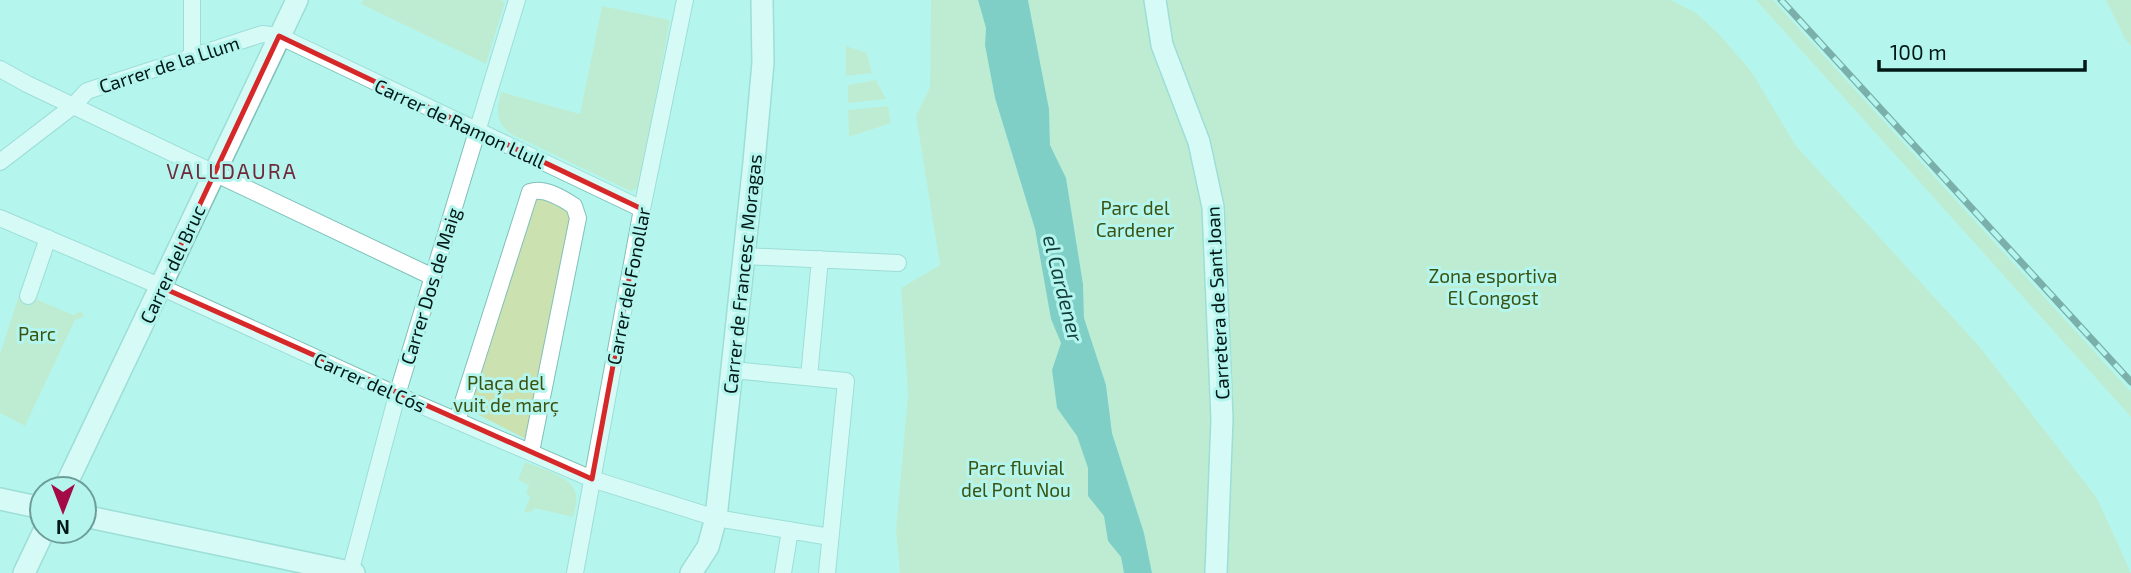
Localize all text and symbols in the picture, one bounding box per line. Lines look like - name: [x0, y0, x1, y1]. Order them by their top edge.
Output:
- scale bar: [1879, 28, 2086, 72]
- street label: Carrer de la Llum: [96, 30, 242, 98]
- text: 100 m: [1890, 39, 1947, 64]
- street label: Carrer de Ramon Llull: [371, 73, 549, 173]
- street label: Carrer de Francesc Moragas: [718, 153, 766, 395]
- district label: VALLDAURA: [166, 158, 298, 183]
- park label: Parc del Cardener: [1096, 196, 1175, 241]
- street label: Carrer del Bruc: [135, 201, 209, 327]
- street label: Carrer Dos de Maig: [395, 204, 465, 367]
- street label: Carrer del Fonollar: [601, 205, 655, 367]
- street label: Carretera de Sant Joan: [1200, 206, 1234, 400]
- water label: el Cardener: [1039, 232, 1089, 344]
- park label: Zona esportiva El Congost: [1429, 264, 1557, 309]
- park label: Parc: [18, 322, 56, 345]
- street label: Carrer del Cós: [311, 347, 429, 417]
- park label: Plaça del vuit de març: [453, 371, 559, 417]
- park label: Parc fluvial del Pont Nou: [961, 456, 1071, 501]
- north arrow: [28, 475, 98, 545]
- text: N: [56, 516, 70, 539]

